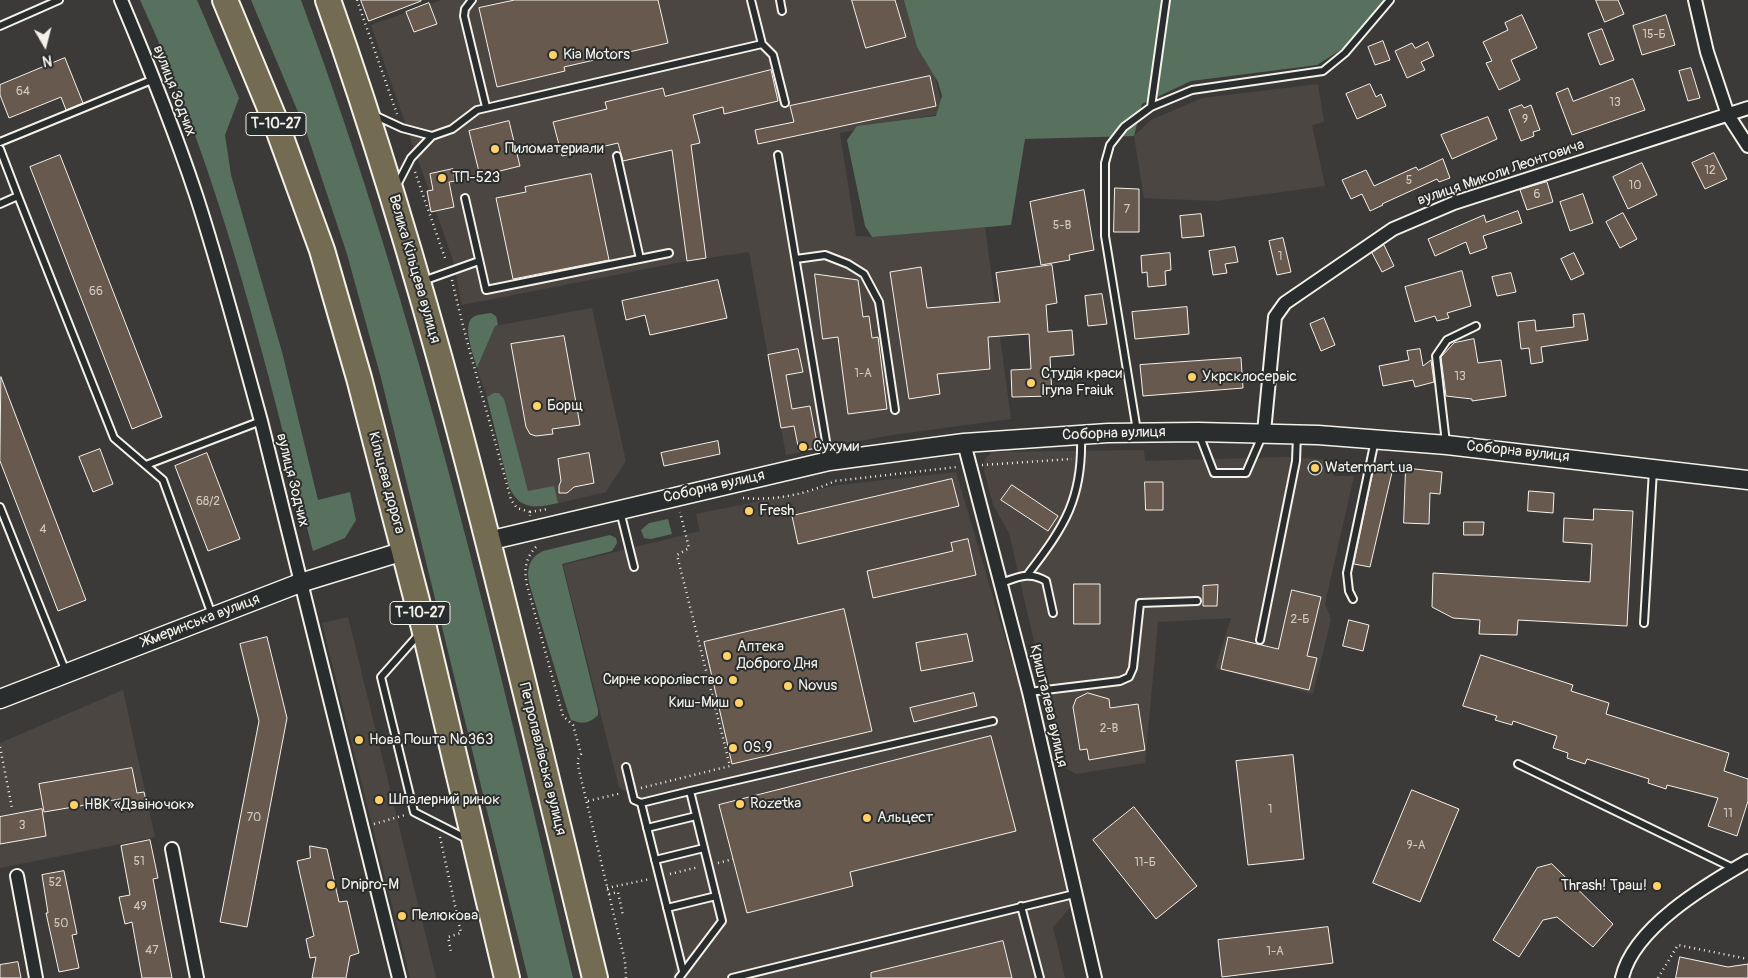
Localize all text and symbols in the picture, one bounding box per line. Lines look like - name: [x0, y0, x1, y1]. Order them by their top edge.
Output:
- north arrow: [20, 20, 70, 70]
- house number: 15-Б: [1642, 28, 1666, 42]
- street label: вулиця Зодчих: [148, 43, 200, 139]
- place label: Kia Motors: [563, 46, 630, 64]
- marker: Kia Motors: [547, 49, 559, 61]
- text: N: [41, 51, 53, 69]
- house number: 64: [16, 85, 30, 99]
- house number: 13: [1609, 96, 1621, 110]
- road number: Т-10-27: [246, 112, 306, 136]
- house number: 9: [1522, 113, 1528, 127]
- street label: вулиця Миколи Леонтовича: [1415, 136, 1587, 210]
- place label: Пиломатериали: [505, 140, 604, 158]
- marker: Пиломатериали: [489, 143, 501, 155]
- house number: 12: [1704, 164, 1716, 178]
- place label: ТП-523: [452, 169, 500, 187]
- marker: ТП-523: [436, 172, 448, 184]
- house number: 5: [1406, 174, 1412, 188]
- house number: 10: [1629, 179, 1641, 193]
- house number: 6: [1534, 188, 1540, 202]
- street label: Велика Кільцева вулиця: [384, 193, 444, 345]
- house number: 7: [1124, 203, 1130, 217]
- house number: 5-В: [1053, 219, 1071, 233]
- house number: 1: [1278, 250, 1282, 264]
- house number: 66: [89, 285, 103, 299]
- place label: Студія краси Iryna Fraiuk: [1041, 365, 1122, 400]
- house number: 1-А: [854, 367, 872, 381]
- place label: Укрсклосервіс: [1202, 368, 1297, 386]
- house number: 13: [1454, 370, 1466, 384]
- marker: Укрсклосервіс: [1186, 371, 1198, 383]
- marker: Студія краси Iryna Fraiuk: [1025, 377, 1037, 389]
- place label: Борщ: [547, 397, 583, 415]
- marker: Борщ: [531, 400, 543, 412]
- street label: Соборна вулиця: [1062, 423, 1166, 445]
- street label: Кільцева дорога: [364, 430, 408, 536]
- street label: вулиця Зодчих: [272, 431, 312, 529]
- place label: Сухуми: [813, 438, 859, 456]
- street label: Соборна вулиця: [1466, 438, 1570, 466]
- marker: Сухуми: [797, 441, 809, 453]
- place label: Watermart.ua: [1325, 459, 1413, 477]
- marker: Watermart.ua: [1309, 462, 1321, 474]
- street label: Соборна вулиця: [662, 467, 766, 507]
- house number: 68/2: [196, 495, 220, 509]
- place label: Fresh: [759, 502, 794, 520]
- marker: Fresh: [743, 505, 755, 517]
- house number: 4: [40, 523, 46, 537]
- street label: Жмеринська вулиця: [140, 590, 262, 652]
- road number: Т-10-27: [390, 602, 450, 624]
- house number: 2-Б: [1290, 613, 1310, 627]
- place label: Аптека Доброго Дня: [737, 638, 818, 673]
- street label: Кришталева вулиця: [1025, 643, 1071, 769]
- marker: Аптека Доброго Дня: [721, 650, 733, 662]
- place label: Сирне королівство: [603, 671, 723, 689]
- marker: Сирне королівство: [727, 674, 739, 686]
- place label: Novus: [798, 677, 837, 695]
- marker: Novus: [782, 680, 794, 692]
- street label: Петропавлівська вулиця: [514, 681, 570, 837]
- place label: Киш-Миш: [669, 694, 729, 712]
- marker: Киш-Миш: [733, 697, 745, 709]
- house number: 2-В: [1100, 722, 1118, 736]
- place label: Нова Пошта №363: [369, 731, 493, 749]
- marker: Нова Пошта №363: [353, 734, 365, 746]
- place label: OS.9: [743, 739, 772, 757]
- marker: OS.9: [727, 742, 739, 754]
- place label: Шпалерний ринок: [389, 791, 500, 809]
- marker: Шпалерний ринок: [373, 794, 385, 806]
- place label: Rozetka: [750, 795, 801, 813]
- place label: НВК «Дзвіночок»: [84, 796, 194, 814]
- marker: Rozetka: [734, 798, 746, 810]
- marker: НВК «Дзвіночок»: [68, 799, 80, 811]
- house number: 1: [1268, 803, 1272, 817]
- house number: 11: [1723, 807, 1733, 821]
- place label: Альцест: [877, 809, 933, 827]
- house number: 70: [247, 811, 261, 825]
- marker: Альцест: [861, 812, 873, 824]
- house number: 3: [19, 819, 25, 833]
- house number: 9-А: [1406, 839, 1426, 853]
- house number: 51: [133, 855, 145, 869]
- house number: 11-Б: [1134, 856, 1156, 870]
- house number: 52: [48, 876, 62, 890]
- place label: Dnipro-M: [341, 876, 399, 894]
- place label: Thrash! Траш!: [1561, 877, 1647, 895]
- marker: Dnipro-M: [325, 879, 337, 891]
- marker: Thrash! Траш!: [1651, 880, 1663, 892]
- house number: 49: [133, 900, 147, 914]
- place label: Пелюкова: [412, 907, 478, 925]
- marker: Пелюкова: [396, 910, 408, 922]
- house number: 50: [54, 917, 68, 931]
- house number: 47: [145, 944, 159, 958]
- house number: 1-А: [1266, 945, 1284, 959]

